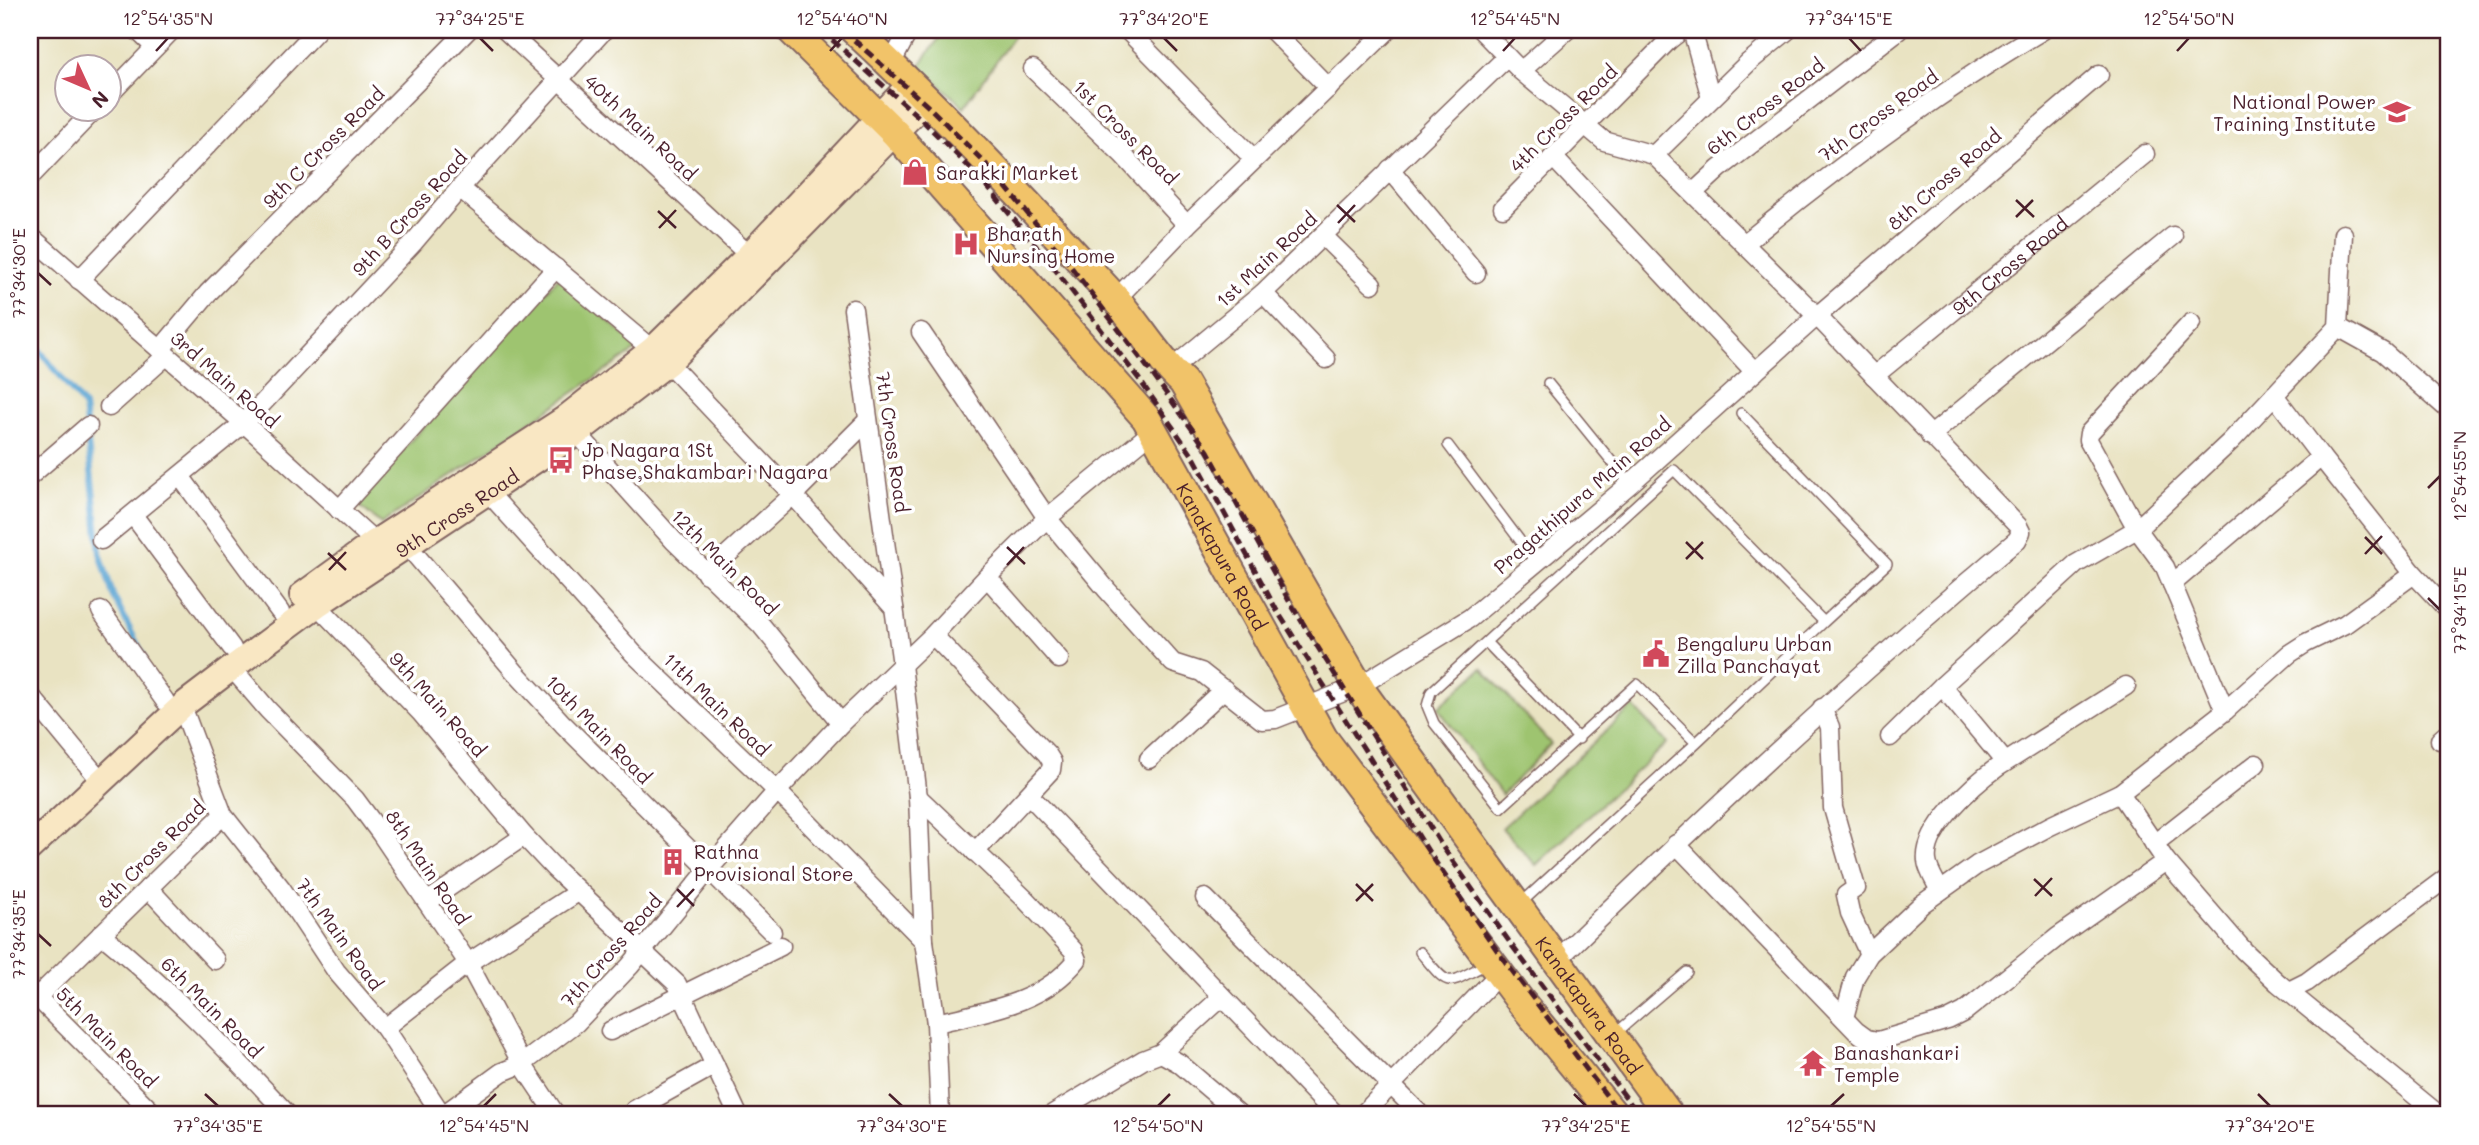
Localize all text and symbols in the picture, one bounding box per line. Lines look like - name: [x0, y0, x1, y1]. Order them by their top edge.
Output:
- text: 12°54'35"N: [123, 6, 213, 30]
- text: 77°34'25"E: [435, 6, 525, 30]
- text: 12°54'40"N: [796, 6, 888, 30]
- text: 77°34'20"E: [1119, 6, 1209, 30]
- text: 12°54'45"N: [1470, 6, 1560, 30]
- text: 77°34'15"E: [1805, 6, 1893, 30]
- text: 12°54'50"N: [2143, 6, 2235, 30]
- north arrow: [52, 52, 122, 122]
- street label: 6th Cross Road: [1701, 52, 1829, 160]
- street label: 4th Cross Road: [1504, 59, 1622, 177]
- street label: 7th Cross Road: [1813, 63, 1943, 167]
- street label: 40th Main Road: [580, 68, 702, 186]
- street label: 1st Cross Road: [1068, 74, 1184, 190]
- street label: 9th C Cross Road: [257, 81, 389, 213]
- text: N: [87, 86, 115, 114]
- place label: National Power Training Institute: [2213, 89, 2376, 136]
- school or university icon: National Power Training Institute: [2382, 97, 2412, 127]
- street label: 8th Cross Road: [1882, 123, 2006, 235]
- street label: 9th B Cross Road: [346, 145, 472, 281]
- shop icon: Sarakki Market: [900, 157, 930, 187]
- place label: Sarakki Market: [936, 160, 1079, 185]
- street label: 1st Main Road: [1210, 206, 1322, 312]
- street label: 9th Cross Road: [1946, 210, 2073, 320]
- place label: Bharath Nursing Home: [987, 221, 1115, 268]
- text: 77°34'30"E: [6, 228, 30, 318]
- hospital icon: Bharath Nursing Home: [951, 229, 981, 259]
- street label: 3rd Main Road: [166, 325, 284, 433]
- street label: 7th Cross Road: [871, 370, 915, 514]
- street label: Pragathipura Main Road: [1488, 411, 1676, 579]
- text: 12°54'55"N: [2447, 431, 2471, 521]
- place label: Jp Nagara 1St Phase,Shakambari Nagara: [582, 437, 829, 484]
- bus stop icon: Jp Nagara 1St Phase,Shakambari Nagara: [546, 445, 576, 475]
- street label: 9th Cross Road: [390, 463, 523, 562]
- street label: Kanakapura Road: [1172, 478, 1273, 634]
- street label: 12th Main Road: [666, 503, 784, 621]
- text: 77°34'15"E: [2447, 566, 2471, 654]
- place label: Bengaluru Urban Zilla Panchayat: [1677, 631, 1832, 678]
- public building icon: Bengaluru Urban Zilla Panchayat: [1641, 639, 1671, 669]
- street label: 9th Main Road: [384, 646, 492, 762]
- street label: 11th Main Road: [658, 647, 776, 761]
- street label: 10th Main Road: [541, 669, 657, 789]
- street label: 8th Cross Road: [92, 795, 210, 913]
- street label: 8th Main Road: [380, 805, 476, 929]
- place label: Rathna Provisional Store: [694, 839, 853, 886]
- building icon: Rathna Provisional Store: [658, 847, 688, 877]
- street label: 7th Main Road: [291, 873, 389, 995]
- street label: 7th Cross Road: [555, 888, 667, 1012]
- text: 77°34'35"E: [6, 889, 30, 979]
- street label: Kanakapura Road: [1531, 931, 1648, 1079]
- street label: 6th Main Road: [156, 951, 268, 1063]
- street label: 5th Main Road: [51, 981, 163, 1093]
- place label: Banashankari Temple: [1834, 1040, 1960, 1087]
- temple icon: Banashankari Temple: [1798, 1048, 1828, 1078]
- text: 77°34'35"E: [173, 1113, 263, 1137]
- text: 12°54'45"N: [439, 1113, 529, 1137]
- text: 77°34'30"E: [857, 1113, 947, 1137]
- text: 12°54'50"N: [1112, 1113, 1204, 1137]
- text: 77°34'25"E: [1541, 1113, 1631, 1137]
- text: 12°54'55"N: [1786, 1113, 1876, 1137]
- text: 77°34'20"E: [2225, 1113, 2315, 1137]

